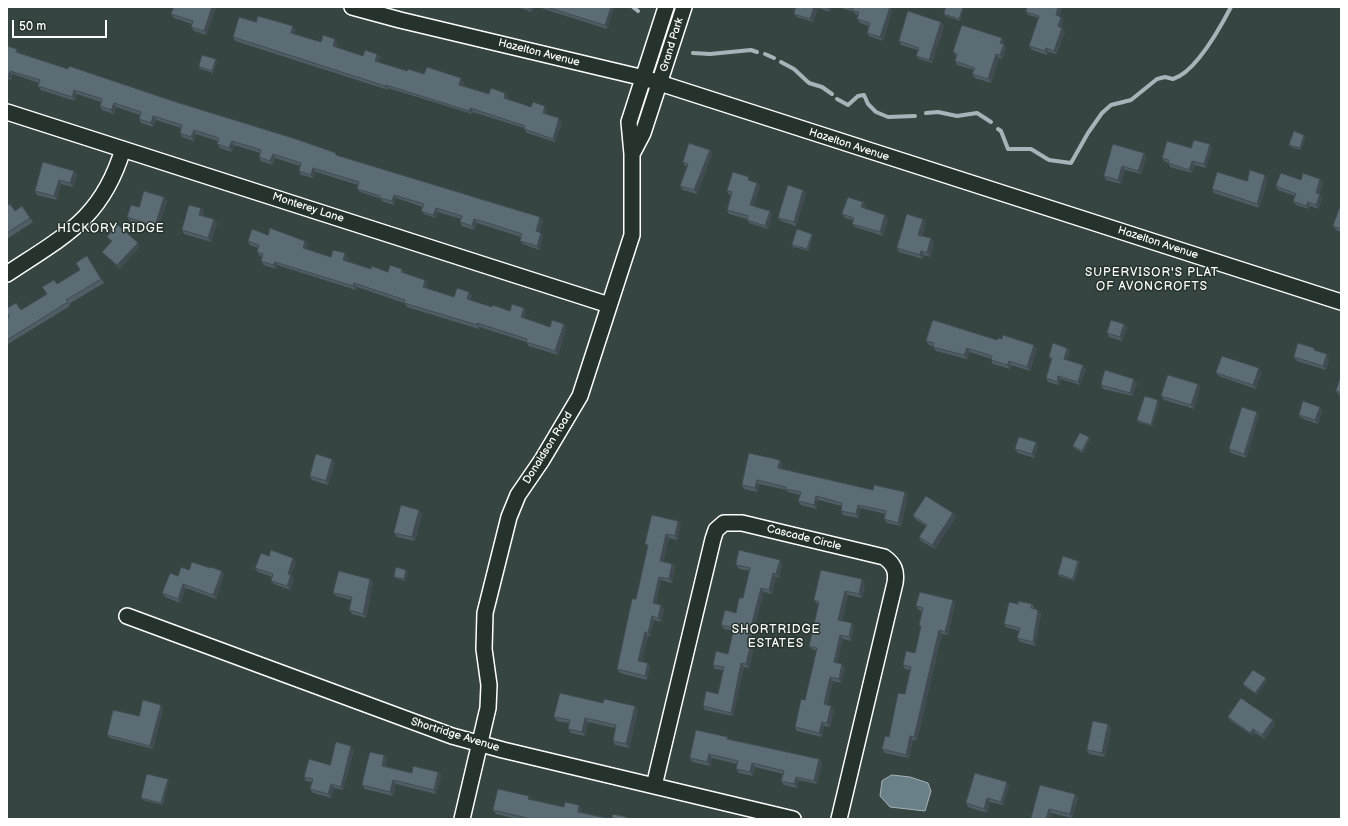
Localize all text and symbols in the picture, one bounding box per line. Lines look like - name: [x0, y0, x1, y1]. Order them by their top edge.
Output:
- scale bar: [14, 12, 109, 38]
- street label: Grand Park: [658, 16, 686, 74]
- text: 50 m: [19, 19, 46, 34]
- street label: Hazelton Avenue: [497, 36, 581, 70]
- street label: Hazelton Avenue: [807, 126, 891, 164]
- street label: Monterey Lane: [271, 190, 345, 226]
- district label: HICKORY RIDGE: [57, 222, 165, 236]
- street label: Hazelton Avenue: [1116, 224, 1200, 262]
- district label: SUPERVISOR'S PLAT OF AVONCROFTS: [1085, 266, 1219, 294]
- street label: Donaldson Road: [520, 409, 576, 487]
- street label: Cascade Circle: [765, 522, 843, 554]
- district label: SHORTRIDGE ESTATES: [732, 623, 820, 651]
- street label: Shortridge Avenue: [409, 715, 501, 755]

